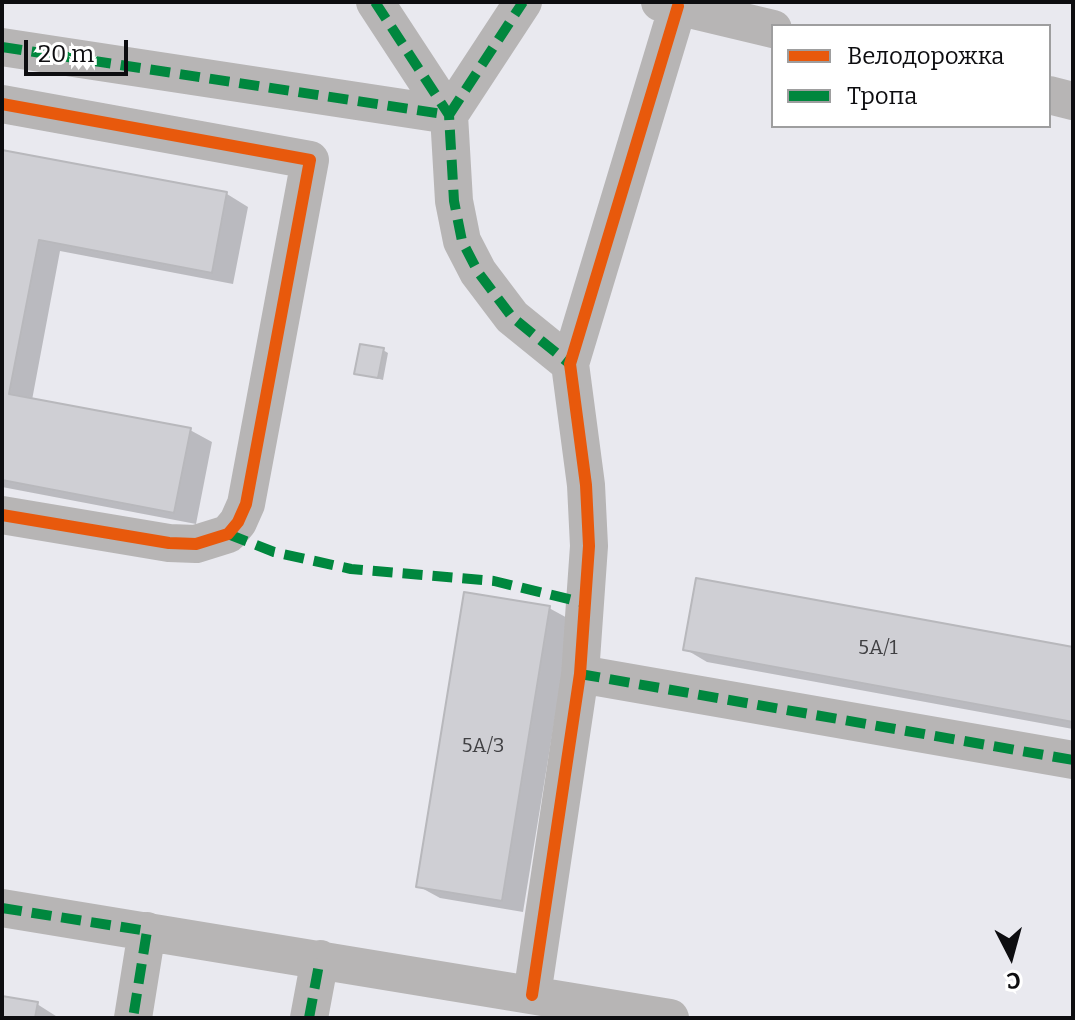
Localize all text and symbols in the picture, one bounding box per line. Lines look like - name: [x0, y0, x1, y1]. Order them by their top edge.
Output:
- scale bar: [28, 24, 132, 74]
- legend: [771, 24, 1051, 128]
- text: 20 m: [38, 40, 94, 68]
- text: Велодорожка: [847, 42, 1004, 70]
- text: Тропа: [847, 82, 918, 110]
- house number: 5А/1: [858, 636, 898, 660]
- house number: 5А/3: [462, 734, 504, 758]
- north arrow: [971, 916, 1051, 996]
- text: С: [1005, 966, 1022, 995]

